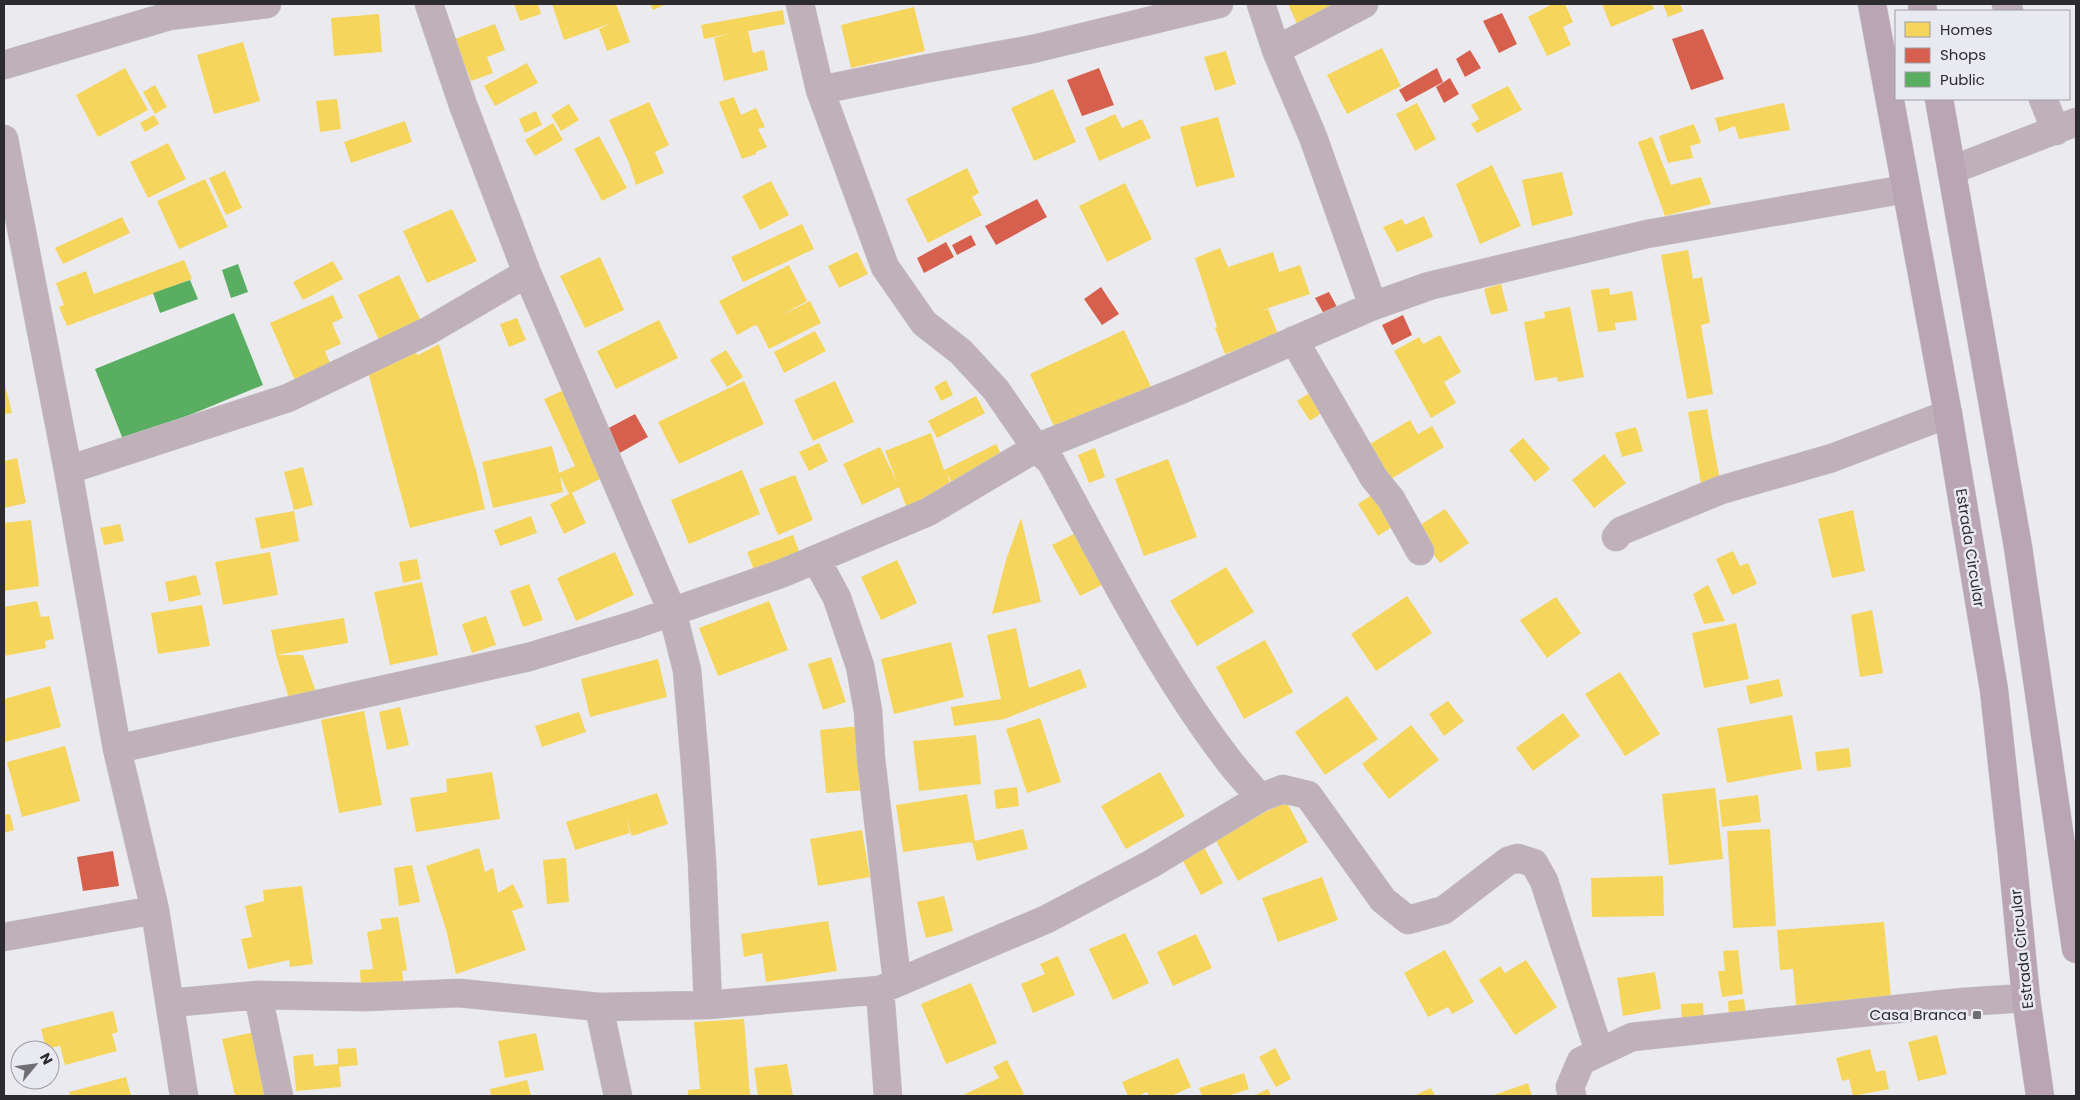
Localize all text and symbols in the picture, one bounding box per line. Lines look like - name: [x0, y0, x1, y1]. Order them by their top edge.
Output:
- legend: [1895, 10, 2070, 100]
- text: Homes: [1940, 19, 1993, 40]
- text: Shops: [1940, 44, 1986, 65]
- text: Public: [1940, 69, 1985, 90]
- street label: Estrada Circular: [1951, 487, 1990, 609]
- street label: Estrada Circular: [2005, 888, 2038, 1010]
- place label: Casa Branca: [1870, 1004, 1967, 1025]
- marker: Casa Branca: [1971, 1009, 1983, 1021]
- north arrow: [10, 1040, 60, 1090]
- text: N: [35, 1049, 58, 1068]

